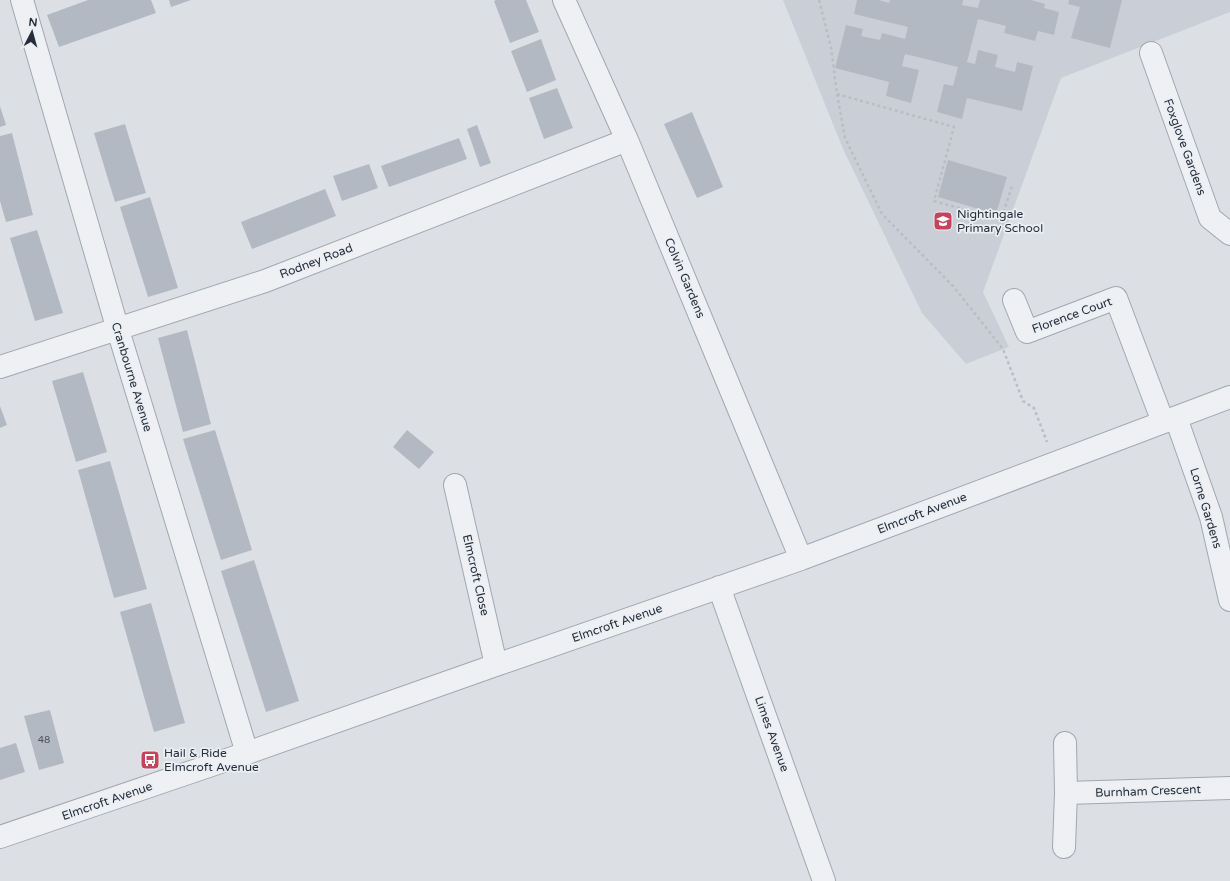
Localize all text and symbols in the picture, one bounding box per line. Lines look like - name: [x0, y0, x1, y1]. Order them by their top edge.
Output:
- north arrow: [12, 12, 52, 52]
- text: N: [28, 16, 38, 29]
- street label: Foxglove Gardens: [1161, 97, 1209, 198]
- place label: Nightingale Primary School: [957, 207, 1043, 235]
- school or university icon: Nightingale Primary School: [932, 210, 954, 232]
- street label: Colvin Gardens: [662, 236, 708, 320]
- street label: Rodney Road: [277, 241, 355, 281]
- street label: Florence Court: [1030, 294, 1114, 336]
- street label: Cranbourne Avenue: [109, 321, 155, 434]
- street label: Lorne Gardens: [1187, 466, 1225, 550]
- street label: Elmcroft Avenue: [875, 489, 969, 537]
- street label: Elmcroft Close: [460, 533, 492, 617]
- street label: Elmcroft Avenue: [570, 601, 664, 645]
- street label: Limes Avenue: [752, 694, 792, 774]
- house number: 48: [38, 734, 50, 746]
- place label: Hail & Ride Elmcroft Avenue: [164, 746, 259, 774]
- bus stop icon: Hail & Ride Elmcroft Avenue: [139, 749, 161, 771]
- street label: Elmcroft Avenue: [60, 779, 154, 823]
- street label: Burnham Crescent: [1095, 782, 1201, 800]

